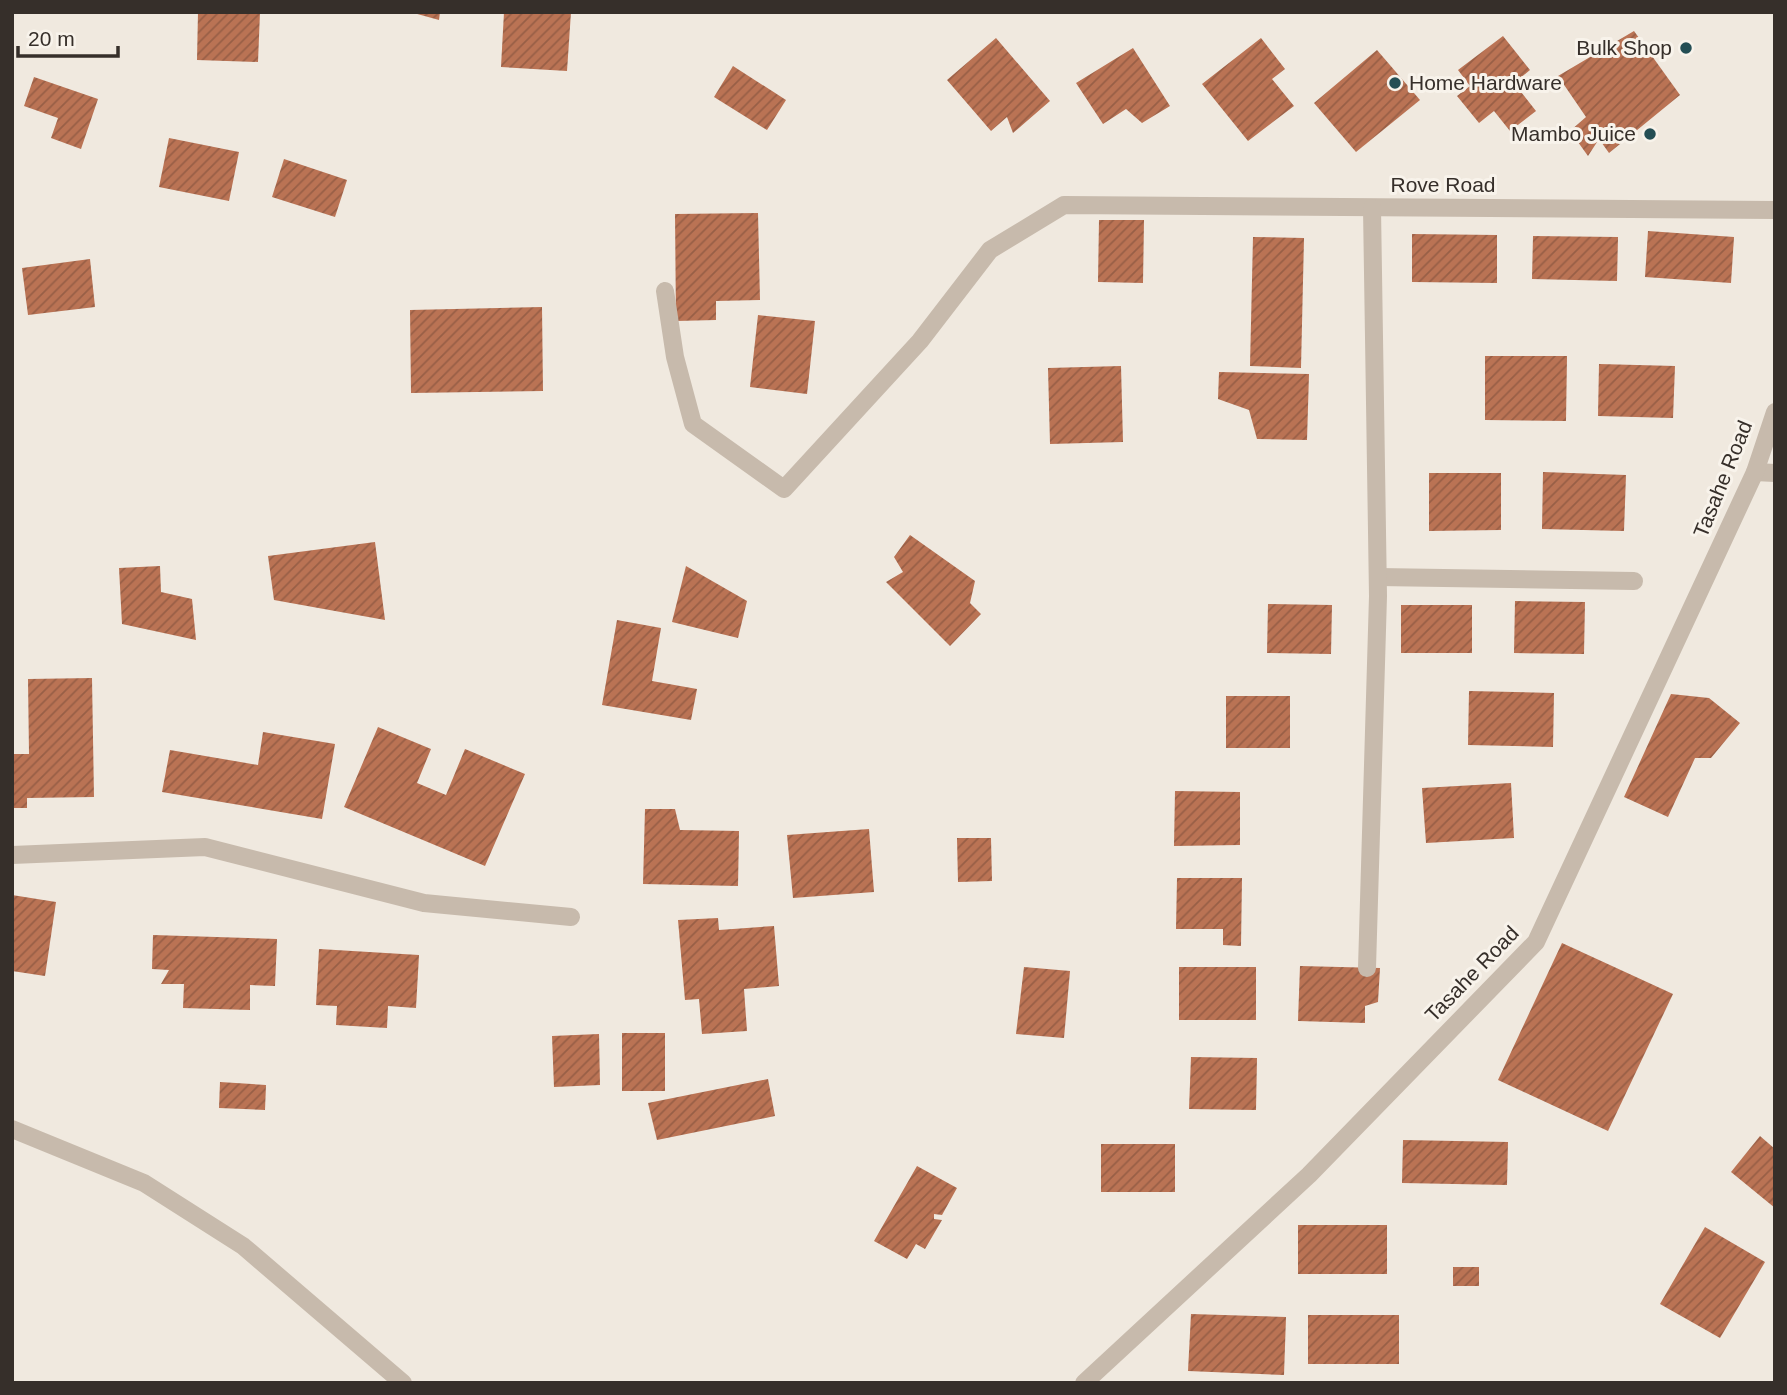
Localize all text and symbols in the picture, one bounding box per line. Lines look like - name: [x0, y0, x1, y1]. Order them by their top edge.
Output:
- scale bar: [18, 14, 117, 58]
- text: 20 m: [28, 27, 75, 50]
- place label: Bulk Shop: [1576, 36, 1672, 59]
- marker: Bulk Shop: [1678, 40, 1694, 56]
- place label: Home Hardware: [1409, 71, 1562, 94]
- marker: Home Hardware: [1387, 75, 1403, 91]
- place label: Mambo Juice: [1511, 122, 1636, 145]
- marker: Mambo Juice: [1642, 126, 1658, 142]
- street label: Rove Road: [1390, 173, 1496, 196]
- street label: Tasahe Road: [1689, 417, 1756, 540]
- street label: Tasahe Road: [1420, 921, 1523, 1026]

